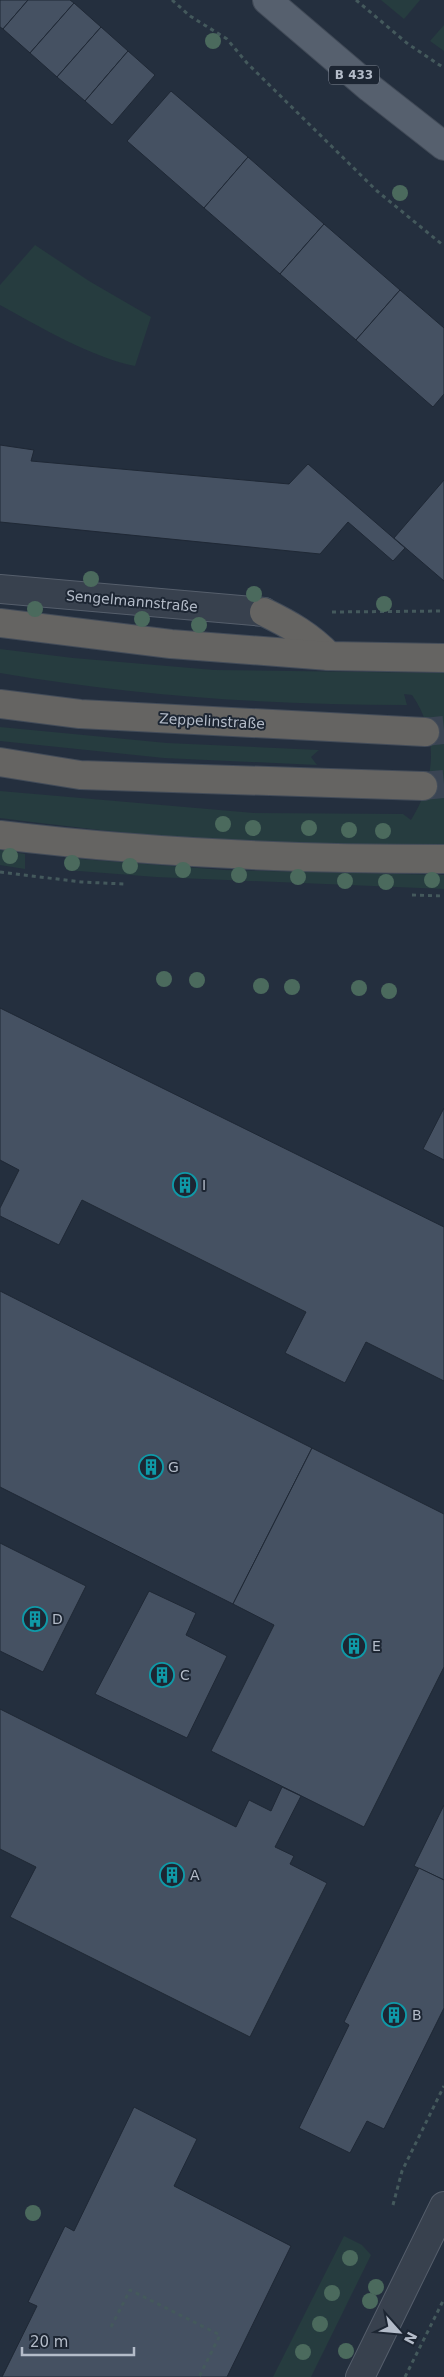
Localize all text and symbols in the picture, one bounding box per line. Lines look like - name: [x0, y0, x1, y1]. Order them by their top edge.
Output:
- road number: B 433: [329, 66, 379, 84]
- street label: Sengelmannstraße: [65, 587, 199, 615]
- street label: Zeppelinstraße: [159, 710, 265, 732]
- building icon: I: [172, 1172, 198, 1198]
- place label: I: [202, 1177, 206, 1193]
- building icon: G: [138, 1454, 164, 1480]
- place label: G: [168, 1459, 179, 1475]
- building icon: D: [22, 1606, 48, 1632]
- place label: D: [52, 1611, 63, 1627]
- building icon: E: [341, 1633, 367, 1659]
- place label: E: [372, 1638, 381, 1654]
- building icon: C: [149, 1662, 175, 1688]
- place label: C: [180, 1667, 190, 1683]
- building icon: A: [159, 1862, 185, 1888]
- place label: A: [190, 1867, 200, 1883]
- building icon: B: [381, 2002, 407, 2028]
- place label: B: [412, 2007, 422, 2023]
- north arrow: [374, 2307, 424, 2357]
- scale bar: [22, 2324, 135, 2356]
- text: N: [401, 2329, 420, 2347]
- text: 20 m: [30, 2333, 68, 2351]

